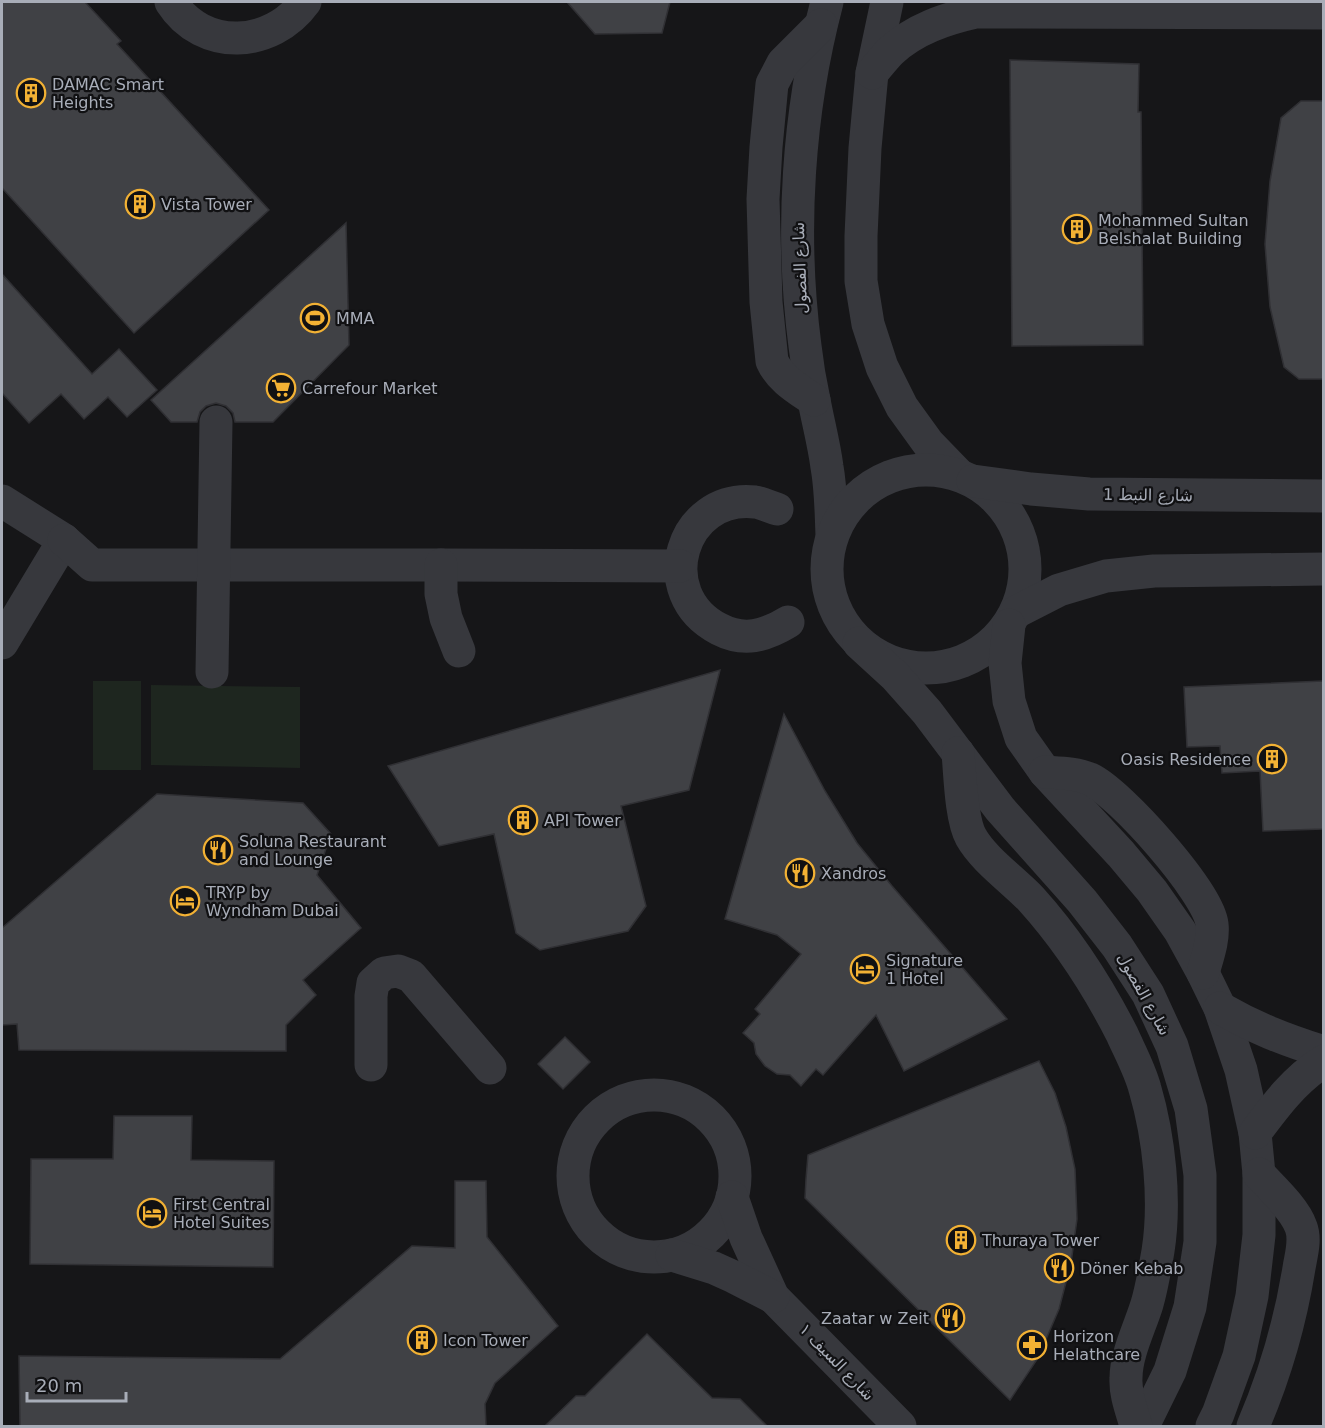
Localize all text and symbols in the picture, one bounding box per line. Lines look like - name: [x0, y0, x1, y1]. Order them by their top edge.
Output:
- place label: DAMAC Smart Heights: [52, 75, 164, 112]
- building icon: DAMAC Smart Heights: [15, 77, 47, 109]
- building icon: Vista Tower: [124, 188, 156, 220]
- place label: Vista Tower: [161, 195, 252, 214]
- place label: Mohammed Sultan Belshalat Building: [1098, 211, 1249, 248]
- building icon: Mohammed Sultan Belshalat Building: [1061, 213, 1093, 245]
- street label: شارع الفصول: [789, 222, 812, 314]
- sports icon: MMA: [299, 302, 331, 334]
- place label: MMA: [336, 309, 375, 328]
- supermarket icon: Carrefour Market: [265, 372, 297, 404]
- place label: Carrefour Market: [302, 379, 438, 398]
- street label: شارع النبط 1: [1103, 485, 1193, 506]
- building icon: Oasis Residence: [1256, 743, 1288, 775]
- place label: Oasis Residence: [1121, 750, 1251, 769]
- building icon: API Tower: [507, 804, 539, 836]
- place label: API Tower: [544, 811, 621, 830]
- place label: Soluna Restaurant and Lounge: [239, 832, 386, 869]
- restaurant icon: Soluna Restaurant and Lounge: [202, 834, 234, 866]
- restaurant icon: Xandros: [784, 857, 816, 889]
- place label: Xandros: [821, 864, 886, 883]
- place label: TRYP by Wyndham Dubai: [205, 883, 339, 920]
- hotel icon: TRYP by Wyndham Dubai: [169, 885, 201, 917]
- street label: شارع الفصول: [1113, 949, 1175, 1039]
- place label: Signature 1 Hotel: [886, 951, 963, 988]
- hotel icon: Signature 1 Hotel: [849, 953, 881, 985]
- place label: First Central Hotel Suites: [173, 1195, 270, 1232]
- hotel icon: First Central Hotel Suites: [136, 1197, 168, 1229]
- building icon: Thuraya Tower: [945, 1224, 977, 1256]
- place label: Thuraya Tower: [981, 1231, 1100, 1250]
- restaurant icon: Döner Kebab: [1043, 1252, 1075, 1284]
- place label: Döner Kebab: [1080, 1259, 1183, 1278]
- restaurant icon: Zaatar w Zeit: [934, 1302, 966, 1334]
- place label: Zaatar w Zeit: [821, 1309, 929, 1328]
- street label: شارع السيف ١: [795, 1320, 878, 1405]
- building icon: Icon Tower: [406, 1324, 438, 1356]
- place label: Horizon Helathcare: [1053, 1327, 1140, 1364]
- pharmacy icon: Horizon Helathcare: [1016, 1329, 1048, 1361]
- place label: Icon Tower: [443, 1331, 528, 1350]
- scale bar: [27, 1365, 126, 1403]
- text: 20 m: [36, 1375, 82, 1396]

